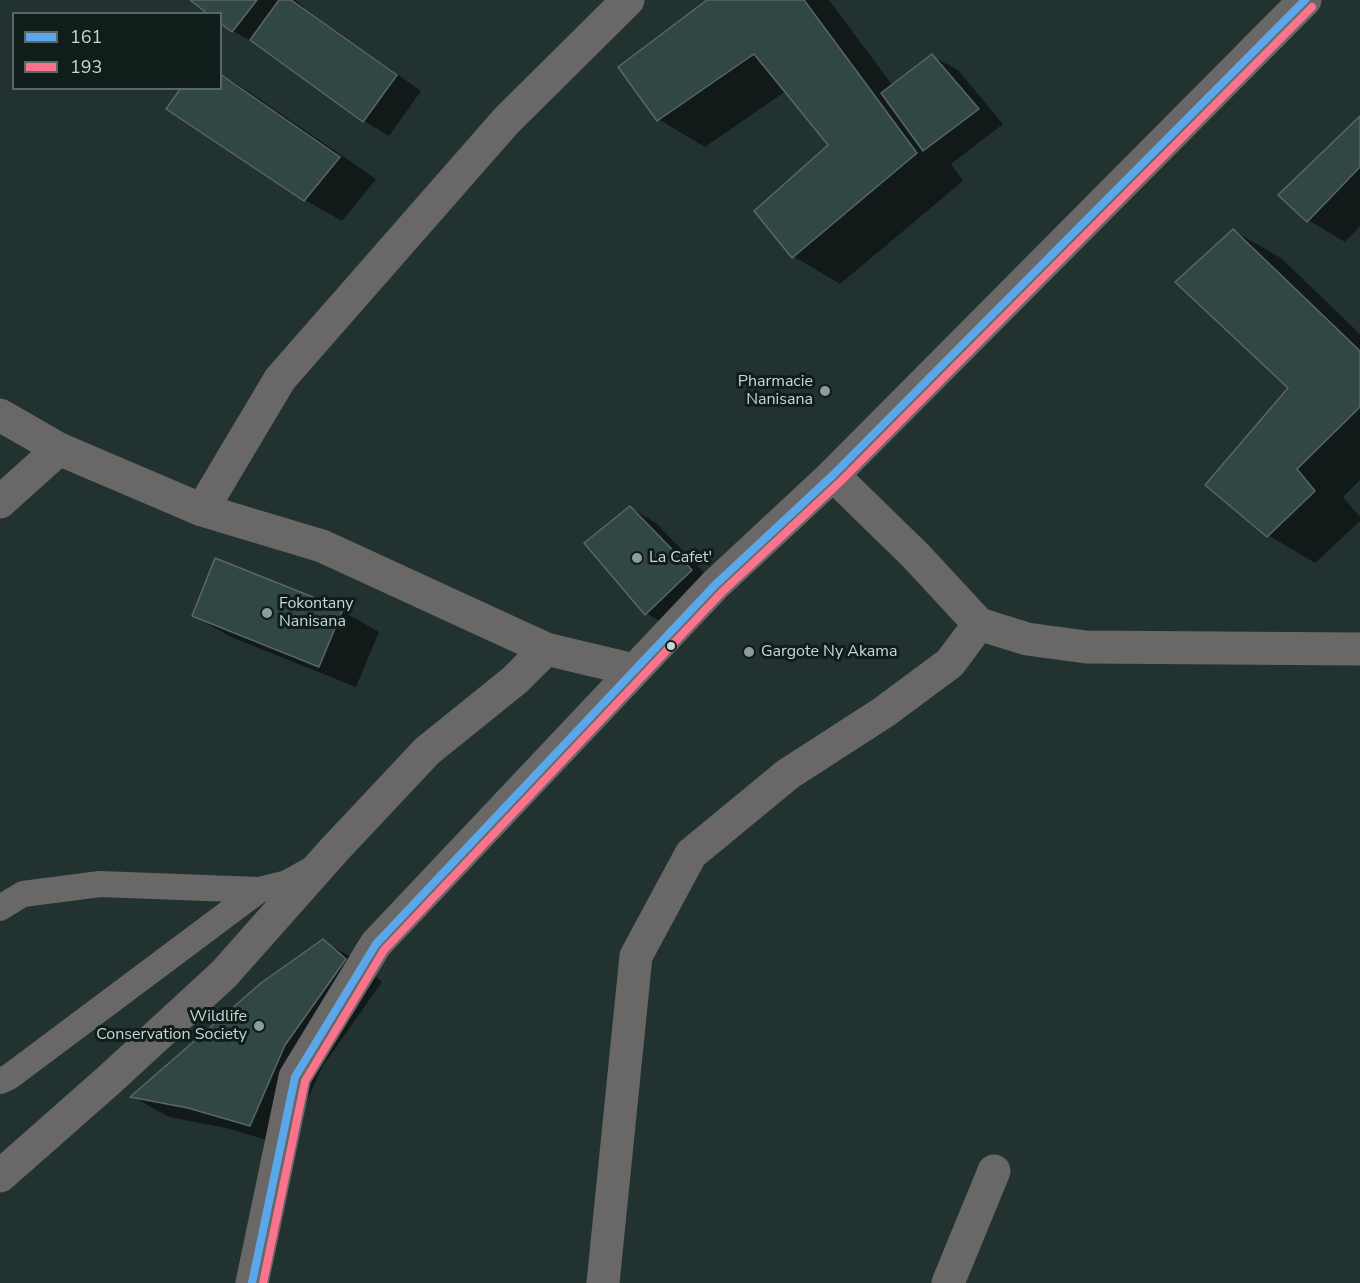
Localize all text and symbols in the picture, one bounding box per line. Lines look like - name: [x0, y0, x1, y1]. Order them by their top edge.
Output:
- legend: [12, 12, 222, 90]
- text: 161: [70, 25, 102, 49]
- text: 193: [70, 55, 102, 79]
- place label: Pharmacie Nanisana: [738, 372, 813, 410]
- marker: Pharmacie Nanisana: [818, 384, 832, 398]
- place label: La Cafet': [649, 548, 712, 568]
- marker: La Cafet': [630, 551, 644, 565]
- place label: Fokontany Nanisana: [279, 594, 353, 632]
- marker: Fokontany Nanisana: [260, 606, 274, 620]
- unlabelled marker: [665, 640, 677, 652]
- place label: Gargote Ny Akama: [761, 642, 897, 662]
- marker: Gargote Ny Akama: [742, 645, 756, 659]
- place label: Wildlife Conservation Society: [96, 1007, 247, 1045]
- marker: Wildlife Conservation Society: [252, 1019, 266, 1033]

